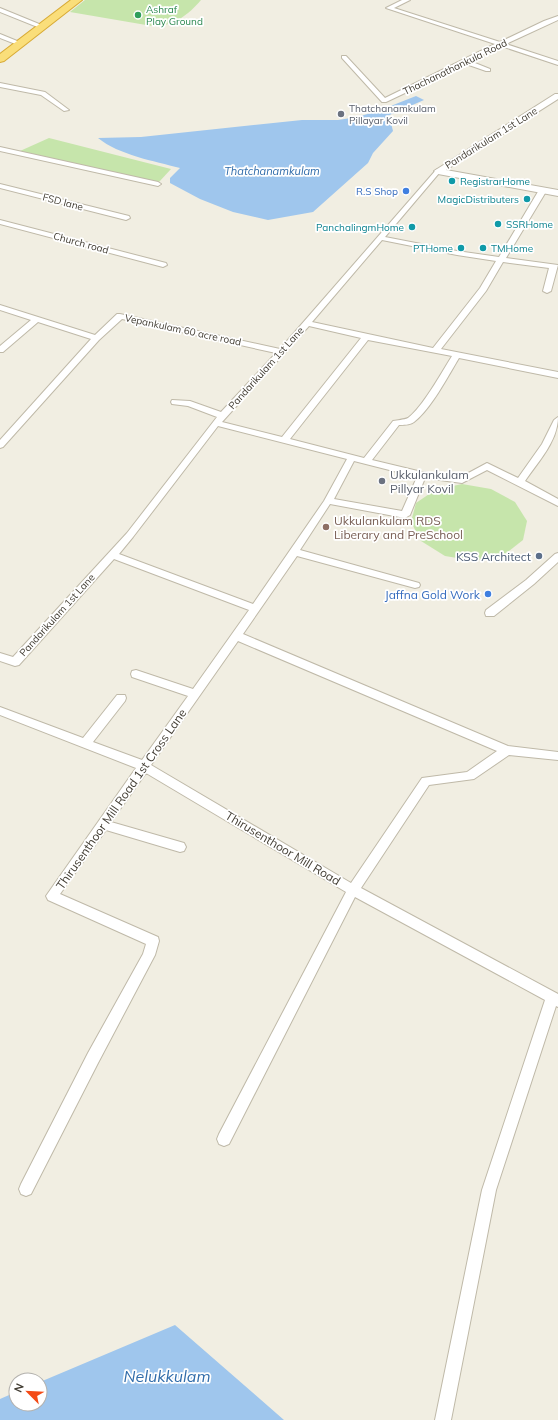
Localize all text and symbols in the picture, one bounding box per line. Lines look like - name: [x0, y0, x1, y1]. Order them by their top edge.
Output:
- place label: Ashraf Play Ground: [146, 3, 203, 28]
- marker: Ashraf Play Ground: [133, 10, 143, 20]
- street label: Thachanathankula Road: [401, 36, 509, 98]
- place label: Thatchanamkulam Pillayar Kovil: [349, 102, 436, 127]
- street label: Pandarikulam 1st Lane: [442, 104, 540, 172]
- marker: Thatchanamkulam Pillayar Kovil: [336, 109, 346, 119]
- water label: Thatchanamkulam: [224, 164, 320, 178]
- place label: RegistrarHome: [460, 175, 530, 188]
- marker: RegistrarHome: [447, 176, 457, 186]
- place label: R.S Shop: [356, 185, 398, 198]
- marker: R.S Shop: [401, 186, 411, 196]
- street label: FSD lane: [41, 190, 85, 214]
- place label: MagicDistributers: [438, 193, 519, 206]
- marker: MagicDistributers: [522, 194, 532, 204]
- place label: SSRHome: [506, 218, 553, 231]
- marker: SSRHome: [493, 219, 503, 229]
- place label: PanchalingmHome: [316, 221, 404, 234]
- marker: PanchalingmHome: [407, 222, 417, 232]
- street label: Church road: [52, 229, 110, 257]
- place label: PTHome: [413, 242, 453, 255]
- place label: TMHome: [491, 242, 533, 255]
- marker: PTHome: [456, 243, 466, 253]
- marker: TMHome: [478, 243, 488, 253]
- street label: Vepankulam 60 acre road: [124, 311, 242, 349]
- street label: Pandarikulam 1st Lane: [226, 324, 306, 412]
- place label: Ukkulankulam Pillyar Kovil: [390, 467, 469, 496]
- marker: Ukkulankulam Pillyar Kovil: [377, 476, 387, 486]
- place label: Ukkulankulam RDS Liberary and PreSchool: [334, 513, 463, 542]
- marker: Ukkulankulam RDS Liberary and PreSchool: [321, 522, 331, 532]
- place label: KSS Architect: [456, 549, 531, 564]
- marker: KSS Architect: [534, 551, 544, 561]
- street label: Pandarikulam 1st Lane: [17, 571, 97, 659]
- place label: Jaffna Gold Work: [385, 587, 481, 602]
- marker: Jaffna Gold Work: [483, 589, 493, 599]
- street label: Thirusenthoor Mill Road 1st Cross Lane: [53, 706, 189, 892]
- street label: Thirusenthoor Mill Road: [223, 808, 343, 888]
- water label: Nelukkulam: [124, 1366, 210, 1386]
- north arrow: [8, 1372, 48, 1412]
- text: N: [11, 1381, 27, 1395]

